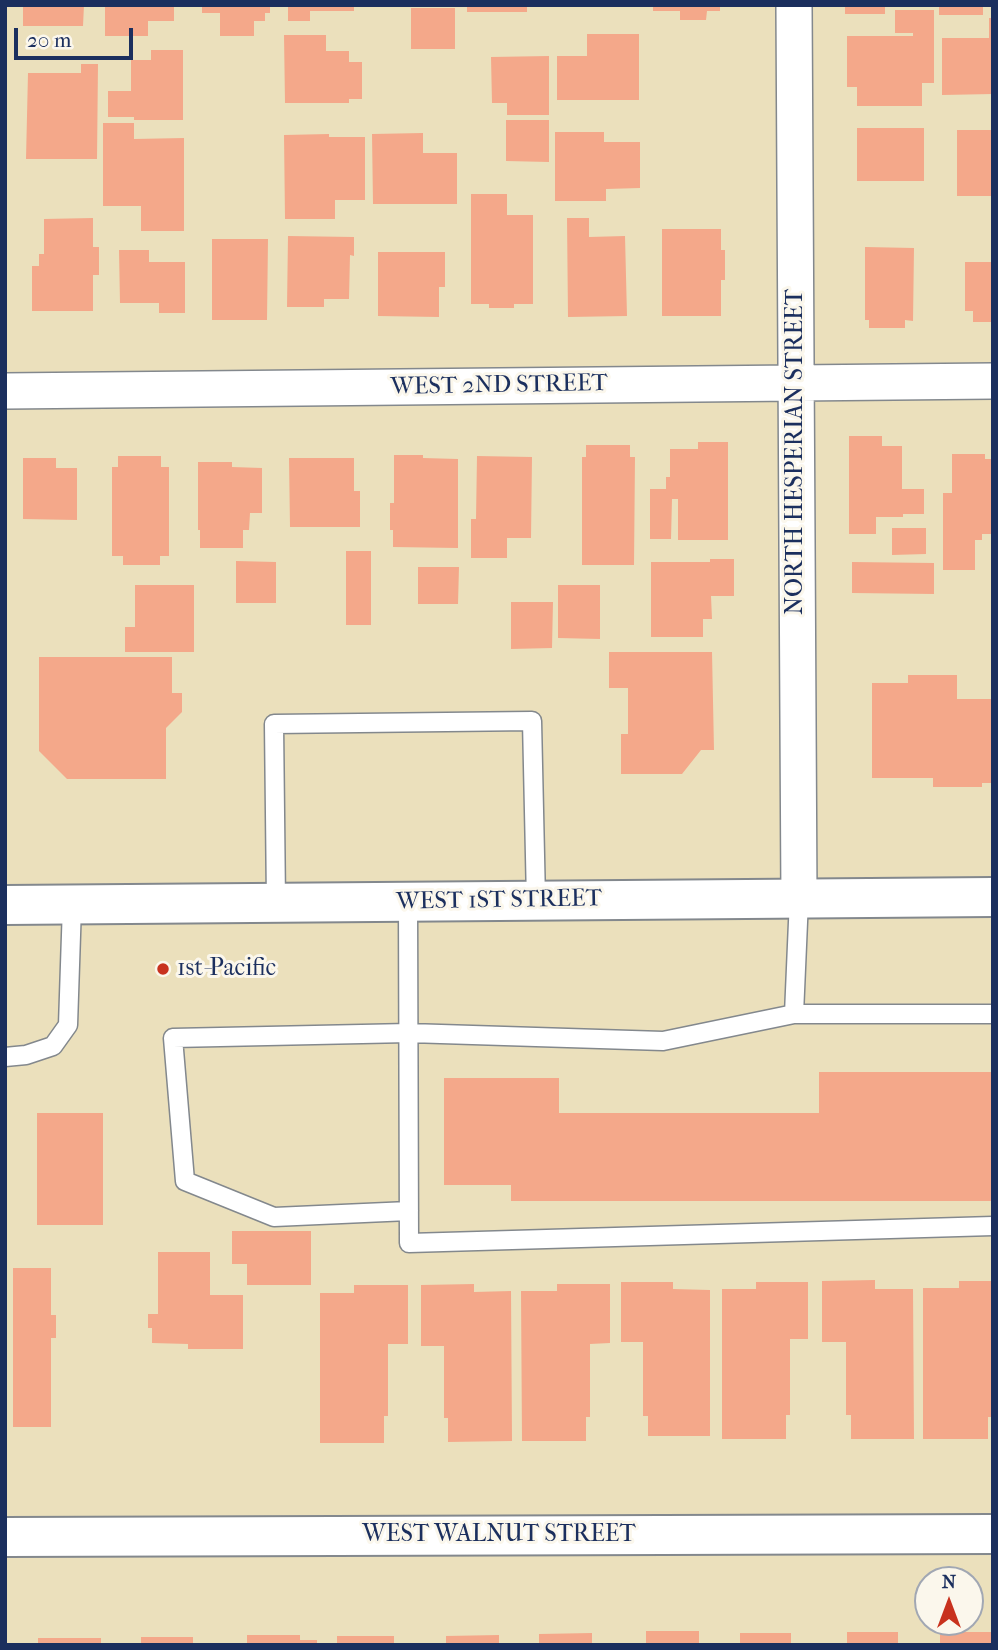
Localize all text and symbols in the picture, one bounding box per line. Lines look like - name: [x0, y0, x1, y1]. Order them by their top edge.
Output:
- scale bar: [18, 14, 136, 58]
- text: 20 m: [27, 28, 71, 52]
- street label: NORTH HESPERIAN STREET: [782, 289, 810, 615]
- street label: WEST 2ND STREET: [390, 370, 608, 402]
- street label: WEST 1ST STREET: [396, 885, 602, 917]
- place label: 1st-Pacific: [177, 955, 276, 983]
- marker: 1st-Pacific: [155, 961, 171, 977]
- street label: WEST WALNUT STREET: [362, 1521, 636, 1549]
- north arrow: [914, 1566, 984, 1636]
- text: N: [942, 1571, 956, 1593]

